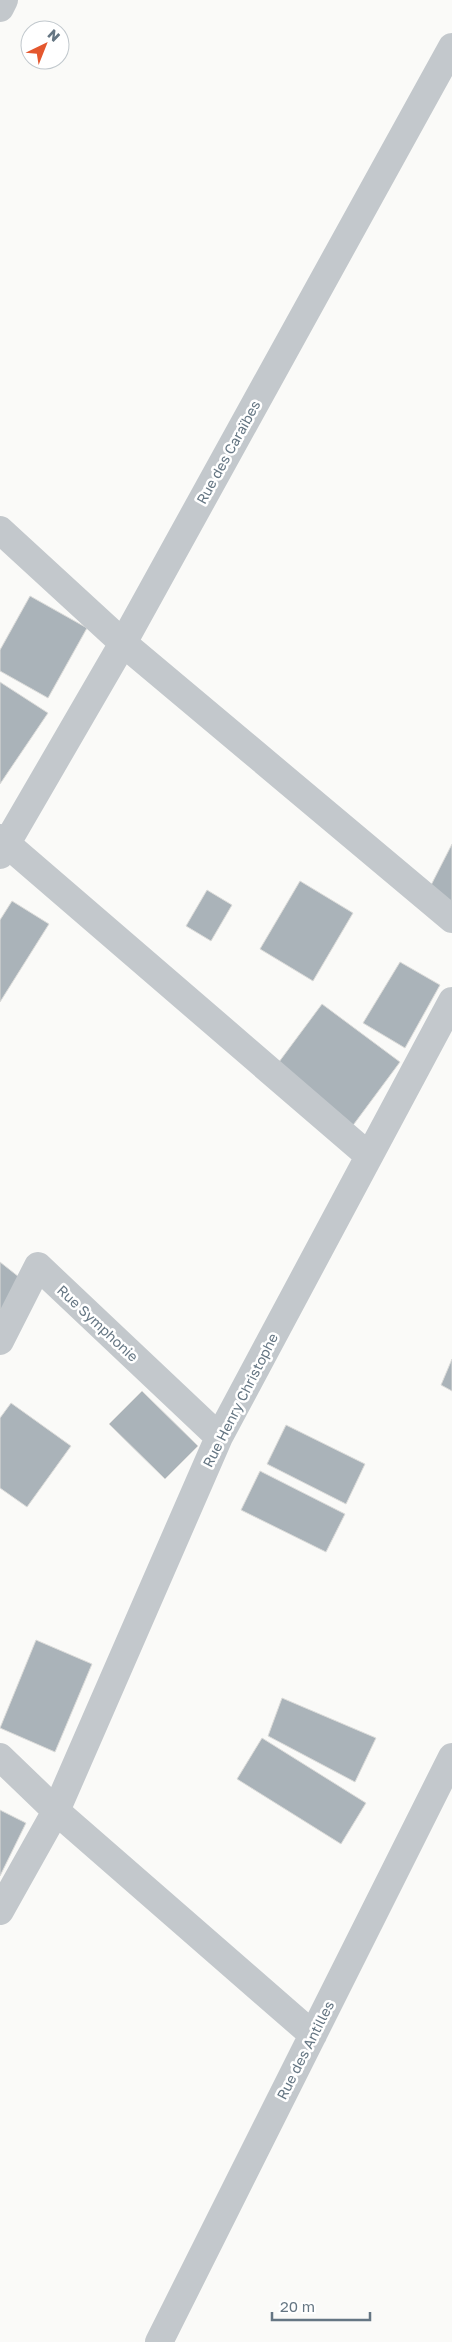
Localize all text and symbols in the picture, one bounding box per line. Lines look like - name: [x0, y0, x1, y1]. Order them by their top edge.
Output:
- north arrow: [20, 20, 70, 70]
- text: N: [45, 25, 64, 45]
- street label: Rue des Caraïbes: [192, 397, 264, 507]
- street label: Rue Symphonie: [54, 1281, 142, 1365]
- street label: Rue Henry Christophe: [199, 1330, 281, 1470]
- street label: Rue des Antilles: [273, 1998, 337, 2102]
- scale bar: [272, 2290, 370, 2322]
- text: 20 m: [280, 2297, 315, 2315]

